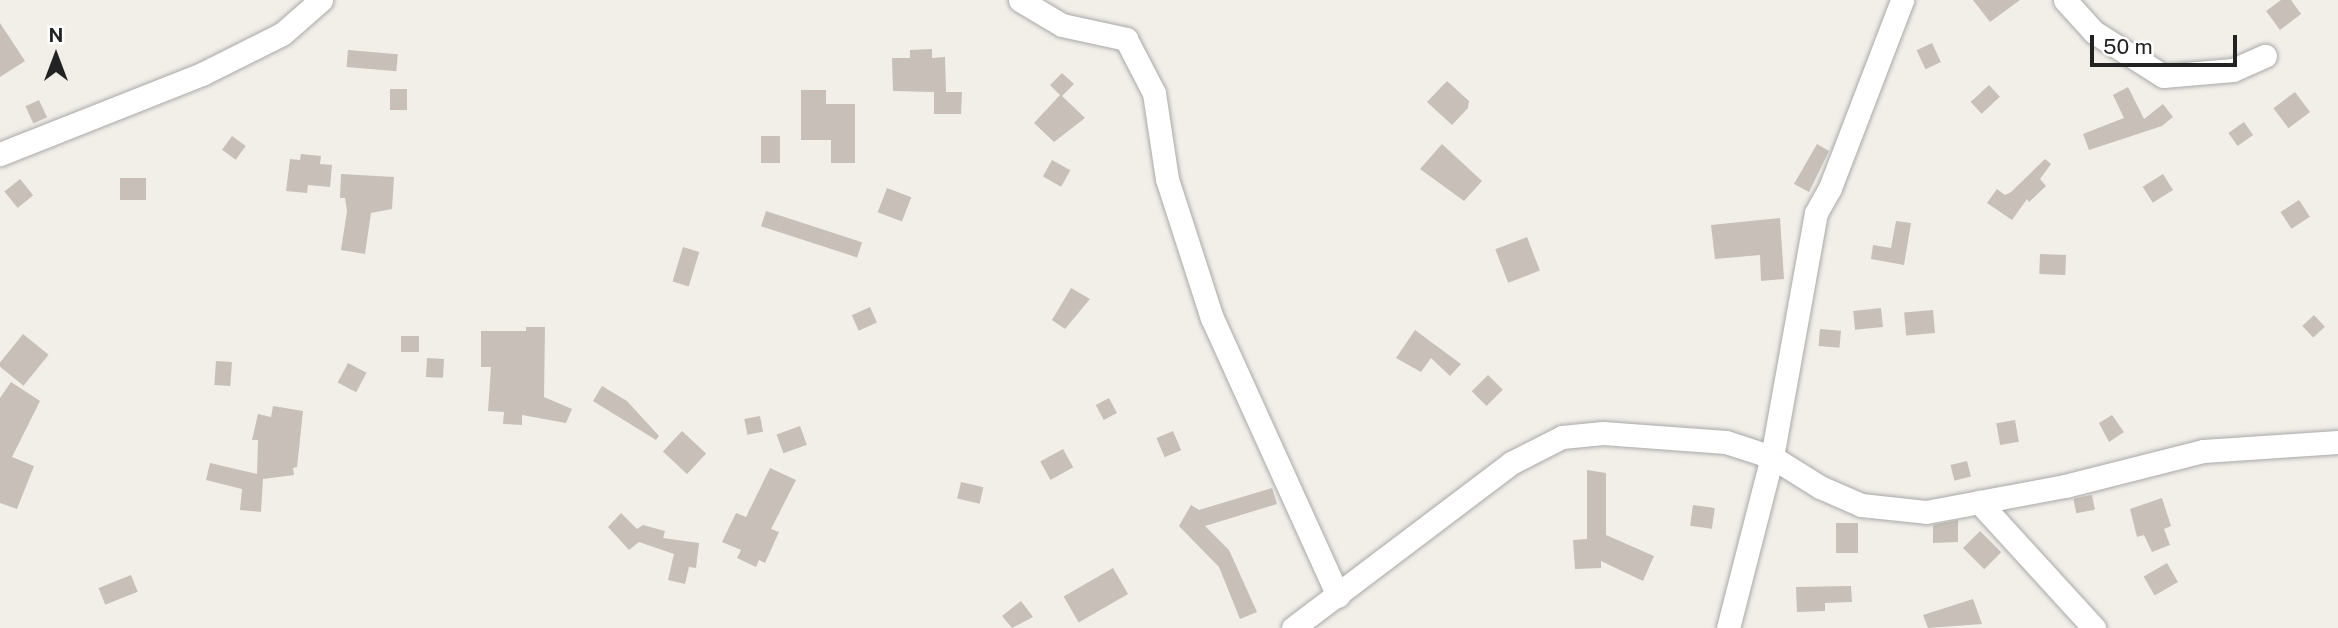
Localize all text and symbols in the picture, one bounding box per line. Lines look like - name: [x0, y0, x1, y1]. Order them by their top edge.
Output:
- north arrow: [21, 21, 91, 91]
- scale bar: [2093, 21, 2240, 65]
- text: N: [49, 24, 63, 46]
- text: 50 m: [2103, 34, 2153, 59]

